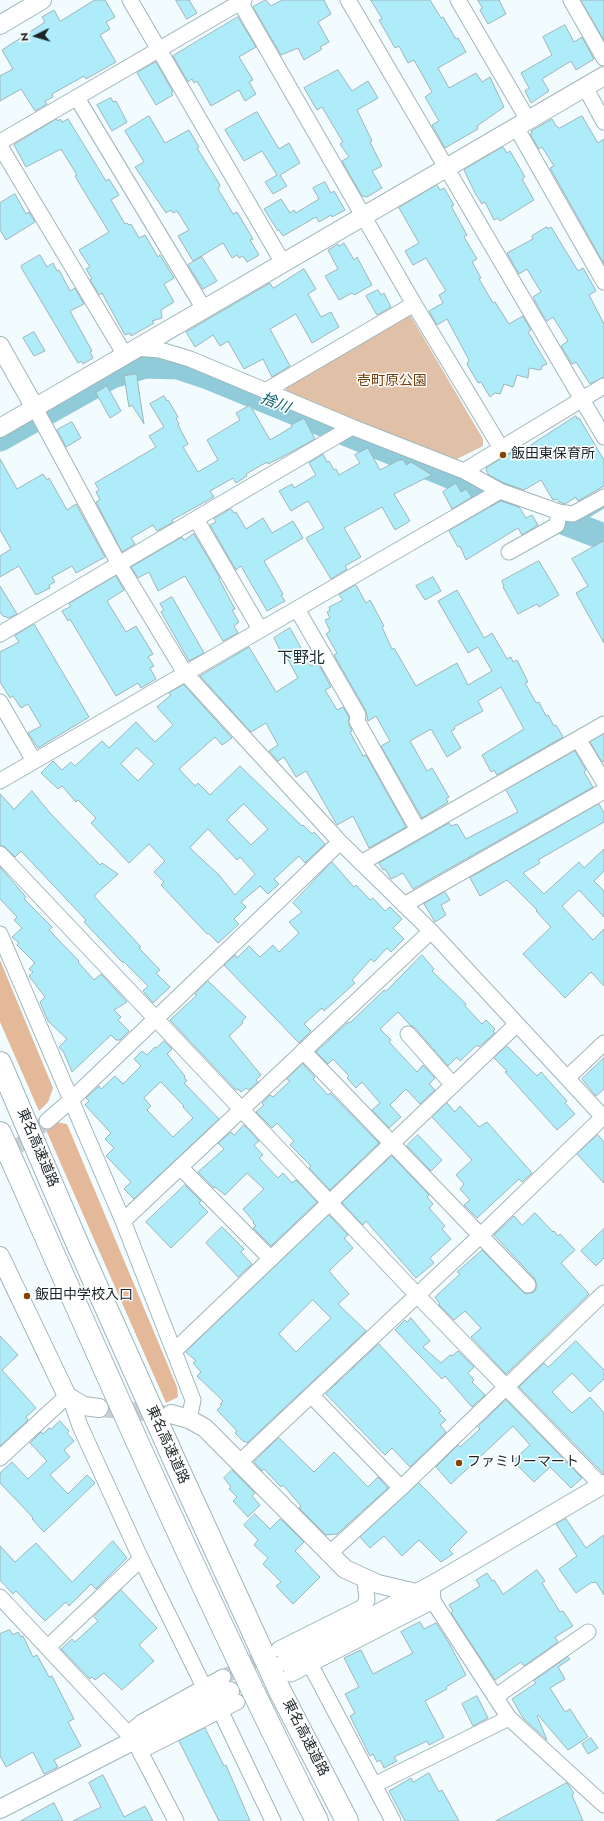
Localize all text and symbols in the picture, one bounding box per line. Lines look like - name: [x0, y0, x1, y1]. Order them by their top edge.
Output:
- north arrow: [16, 16, 56, 56]
- text: N: [16, 32, 32, 42]
- park label: 壱町原公園: [357, 374, 427, 390]
- water label: 捨川: [258, 390, 292, 418]
- place label: 飯田東保育所: [511, 447, 595, 463]
- marker: 飯田東保育所: [498, 450, 508, 460]
- district label: 下野北: [277, 649, 325, 669]
- street label: 東名高速道路: [13, 1106, 61, 1190]
- place label: 飯田中学校入口: [35, 1288, 133, 1304]
- marker: 飯田中学校入口: [22, 1291, 32, 1301]
- street label: 東名高速道路: [142, 1403, 192, 1487]
- place label: ファミリーマート: [467, 1455, 579, 1471]
- marker: ファミリーマート: [454, 1458, 464, 1468]
- street label: 東名高速道路: [278, 1697, 332, 1779]

